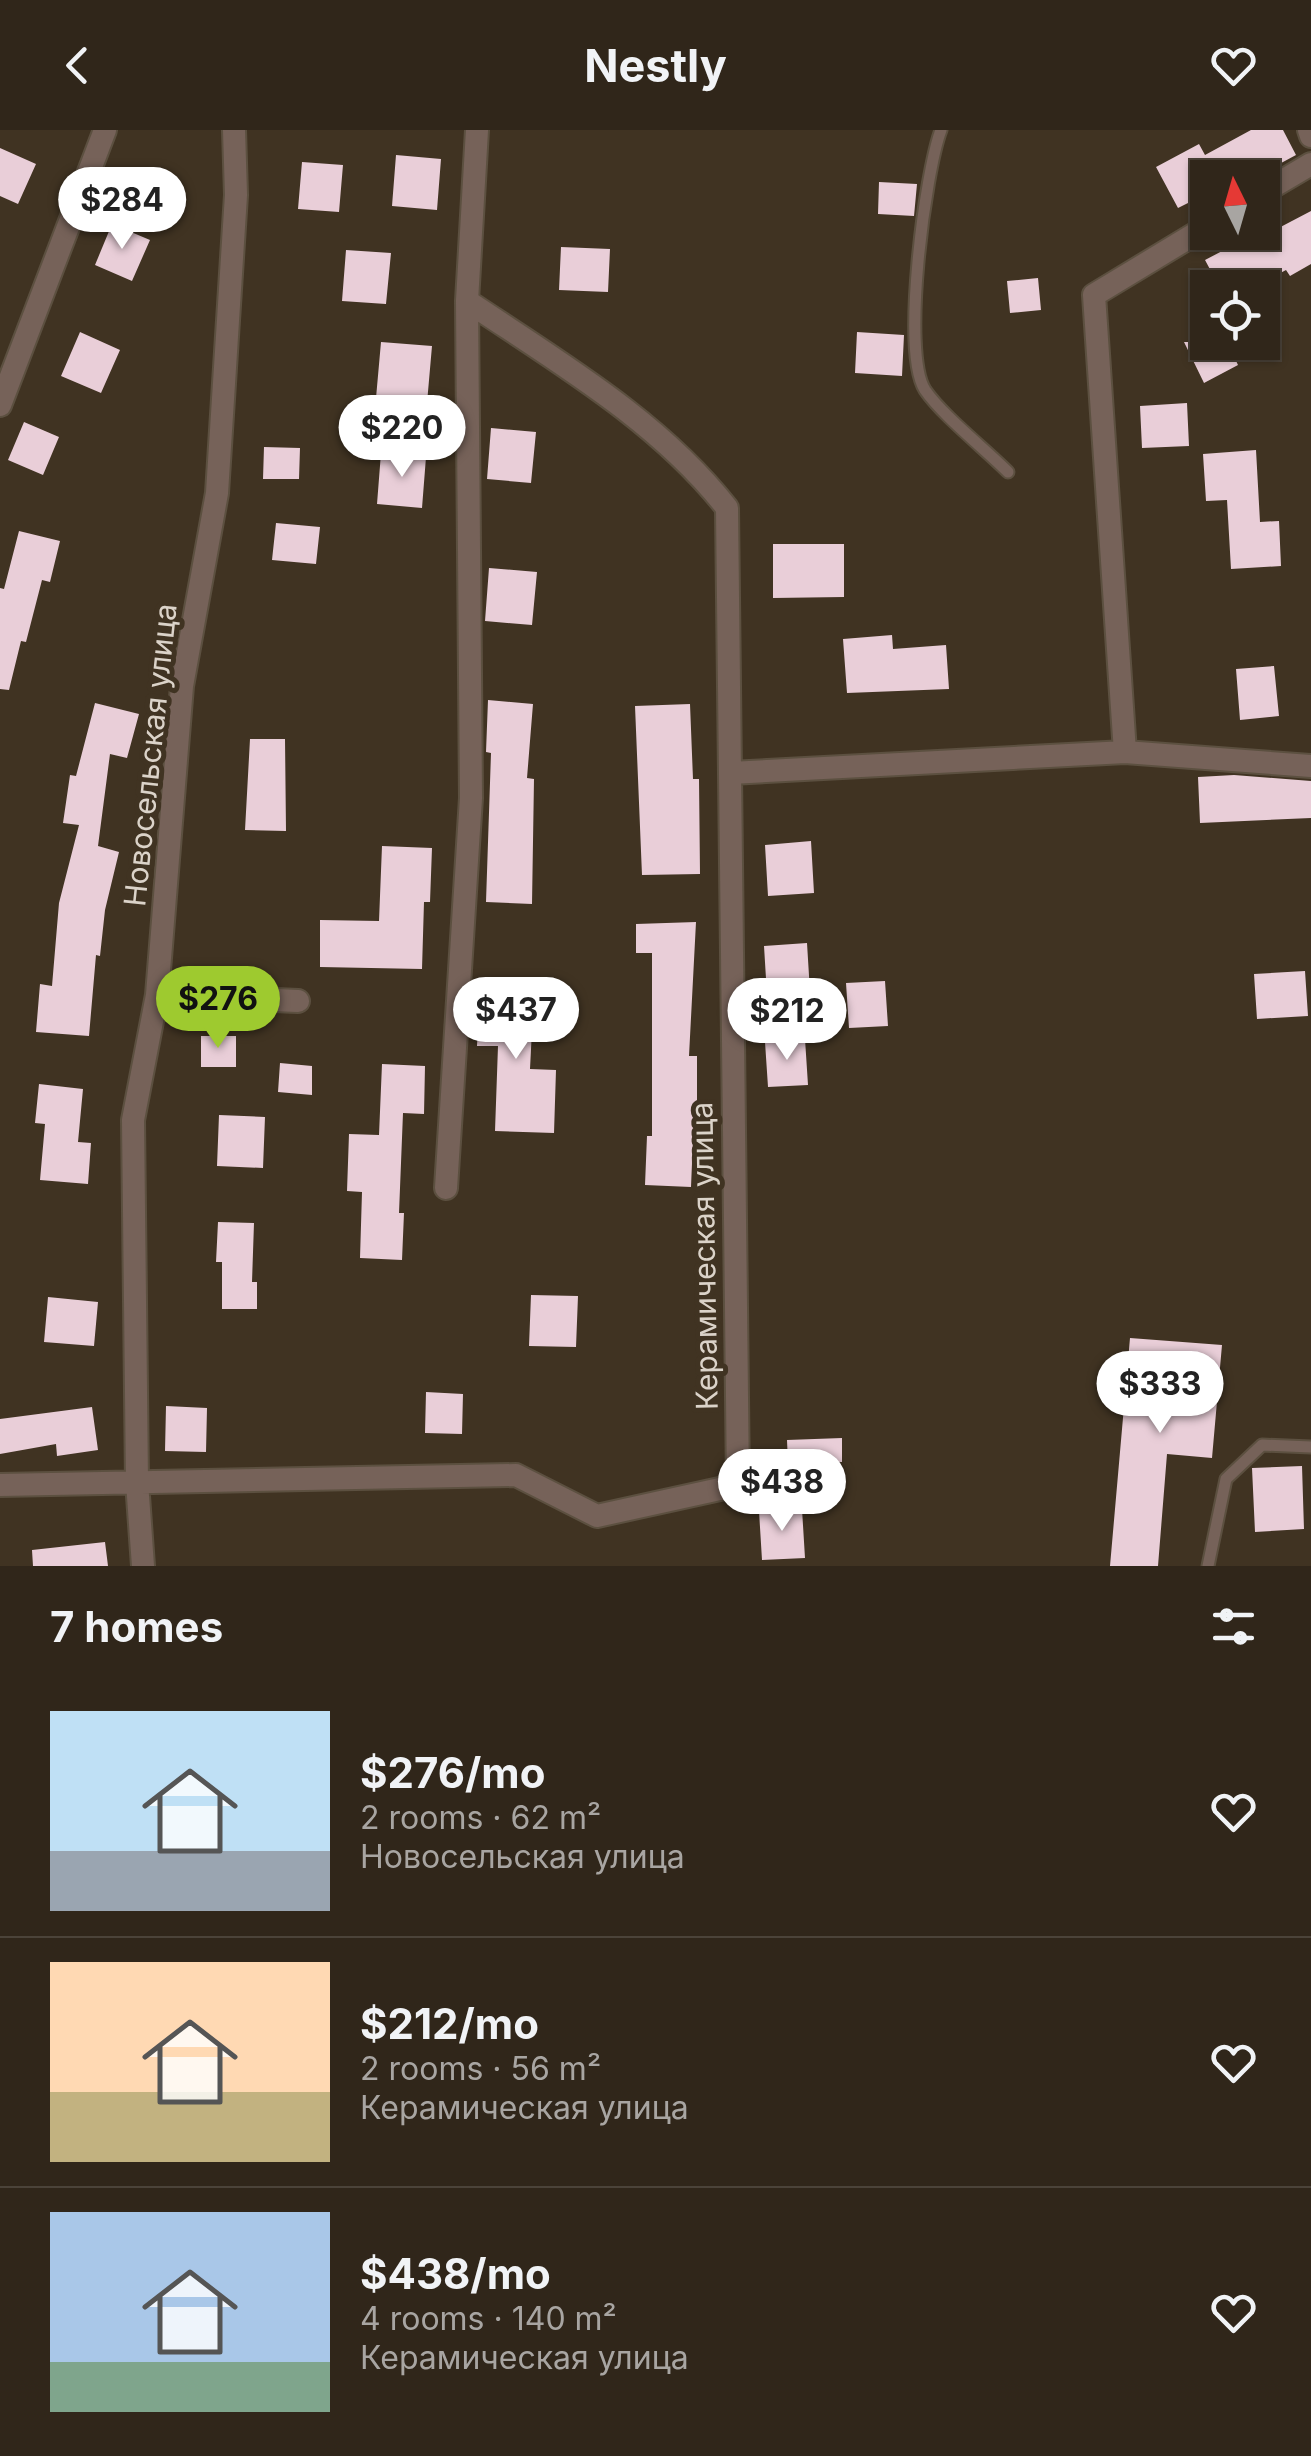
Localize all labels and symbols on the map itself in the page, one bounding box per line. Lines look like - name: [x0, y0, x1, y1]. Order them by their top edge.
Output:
- north arrow: [1190, 160, 1280, 250]
- pin: $284: [63, 167, 181, 252]
- pin: $220: [343, 395, 461, 480]
- street label: Новосельская улица: [116, 602, 184, 908]
- pin: $276: [159, 966, 277, 1051]
- pin: $437: [457, 977, 575, 1062]
- pin: $212: [728, 978, 846, 1063]
- street label: Керамическая улица: [683, 1102, 725, 1410]
- pin: $333: [1101, 1351, 1219, 1436]
- pin: $438: [723, 1449, 841, 1534]

